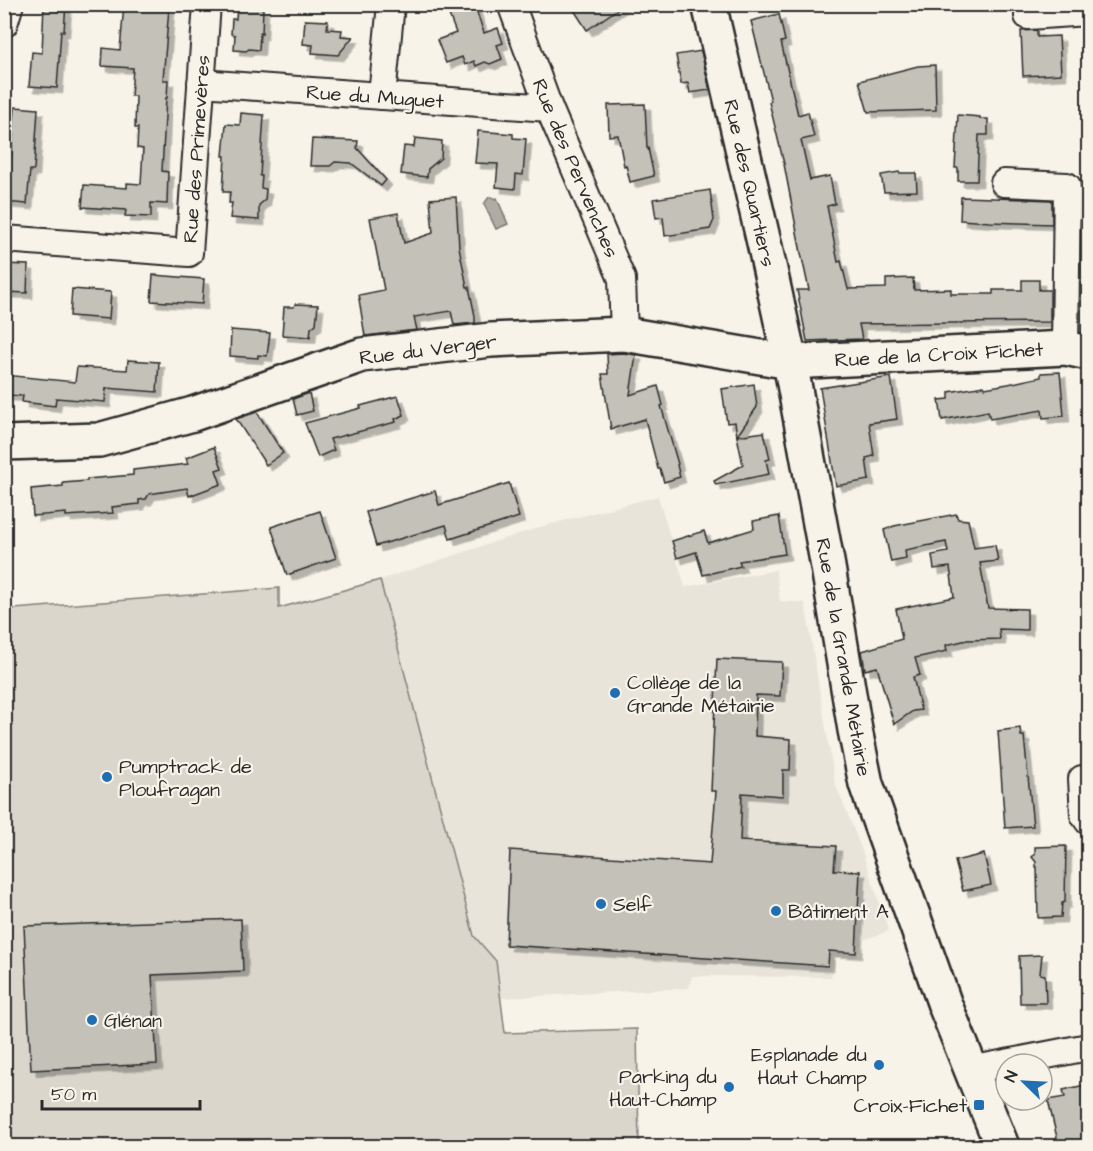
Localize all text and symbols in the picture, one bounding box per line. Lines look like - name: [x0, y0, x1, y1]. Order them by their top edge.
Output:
- street label: Rue des Primevères: [176, 54, 218, 244]
- street label: Rue des Pervenches: [525, 75, 625, 262]
- street label: Rue du Muguet: [305, 78, 445, 117]
- street label: Rue des Quartiers: [716, 97, 782, 270]
- street label: Rue du Verger: [358, 328, 499, 373]
- street label: Rue de la Croix Fichet: [834, 336, 1044, 374]
- street label: Rue de la Grande Métairie: [808, 536, 878, 779]
- place label: Collège de la Grande Métairie: [627, 669, 775, 720]
- marker: Collège de la Grande Métairie: [608, 686, 622, 700]
- place label: Pumptrack de Ploufragan: [119, 753, 252, 805]
- marker: Pumptrack de Ploufragan: [100, 770, 114, 784]
- place label: Self: [613, 891, 652, 919]
- marker: Self: [594, 897, 608, 911]
- place label: Bâtiment A: [788, 898, 889, 926]
- marker: Bâtiment A: [769, 904, 783, 918]
- place label: Glénan: [104, 1007, 162, 1035]
- marker: Glénan: [85, 1013, 99, 1027]
- place label: Esplanade du Haut Champ: [751, 1041, 867, 1092]
- north arrow: [994, 1052, 1054, 1112]
- marker: Esplanade du Haut Champ: [872, 1058, 886, 1072]
- place label: Parking du Haut-Champ: [609, 1063, 717, 1114]
- text: N: [999, 1067, 1023, 1085]
- scale bar: [42, 1073, 200, 1111]
- marker: Parking du Haut-Champ: [722, 1080, 736, 1094]
- text: 50 m: [51, 1082, 96, 1107]
- place label: Croix-Fichet: [854, 1092, 967, 1120]
- marker: Croix-Fichet: [972, 1098, 986, 1112]

